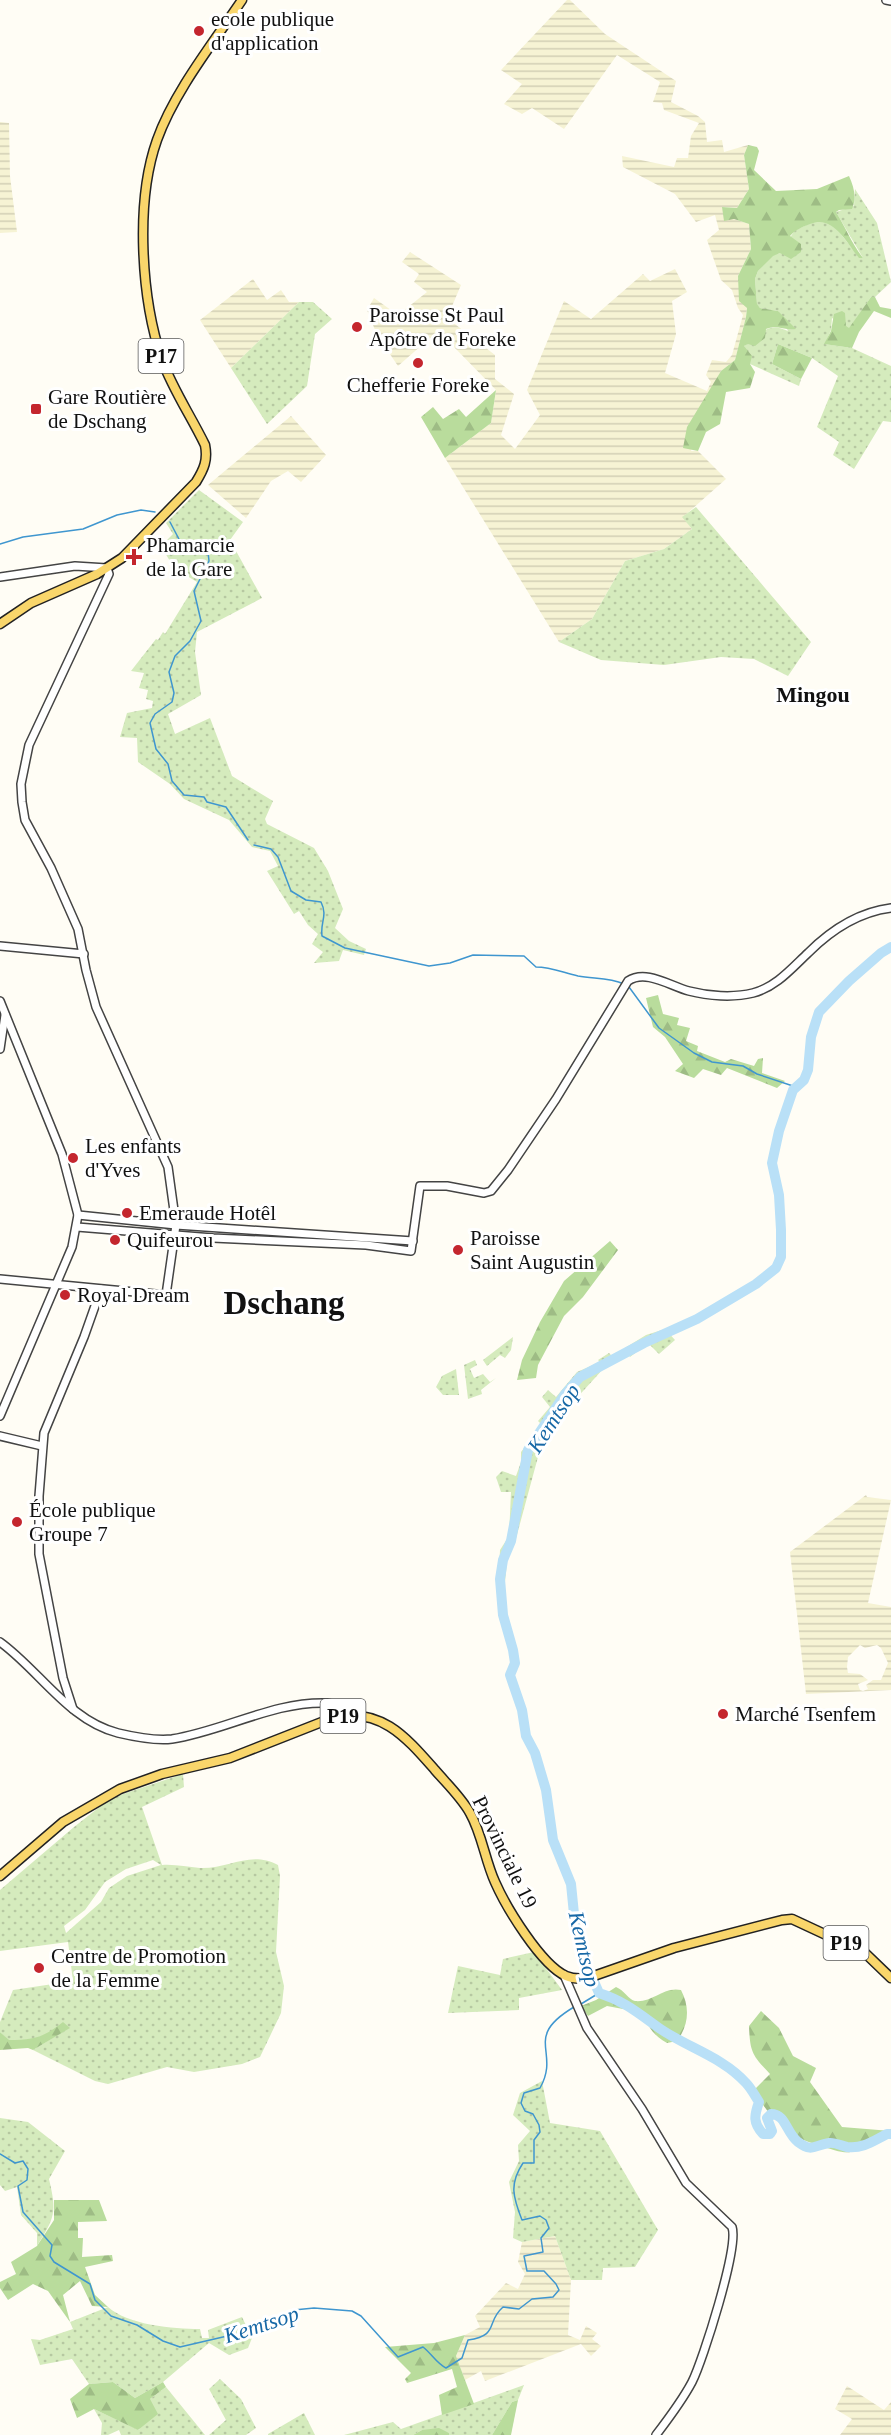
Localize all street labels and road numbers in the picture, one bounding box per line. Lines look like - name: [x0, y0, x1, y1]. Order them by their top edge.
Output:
- road number: P17: [138, 339, 184, 373]
- road number: P19: [320, 1699, 366, 1733]
- street label: Provinciale 19: [467, 1792, 543, 1912]
- road number: P19: [824, 1926, 868, 1960]

